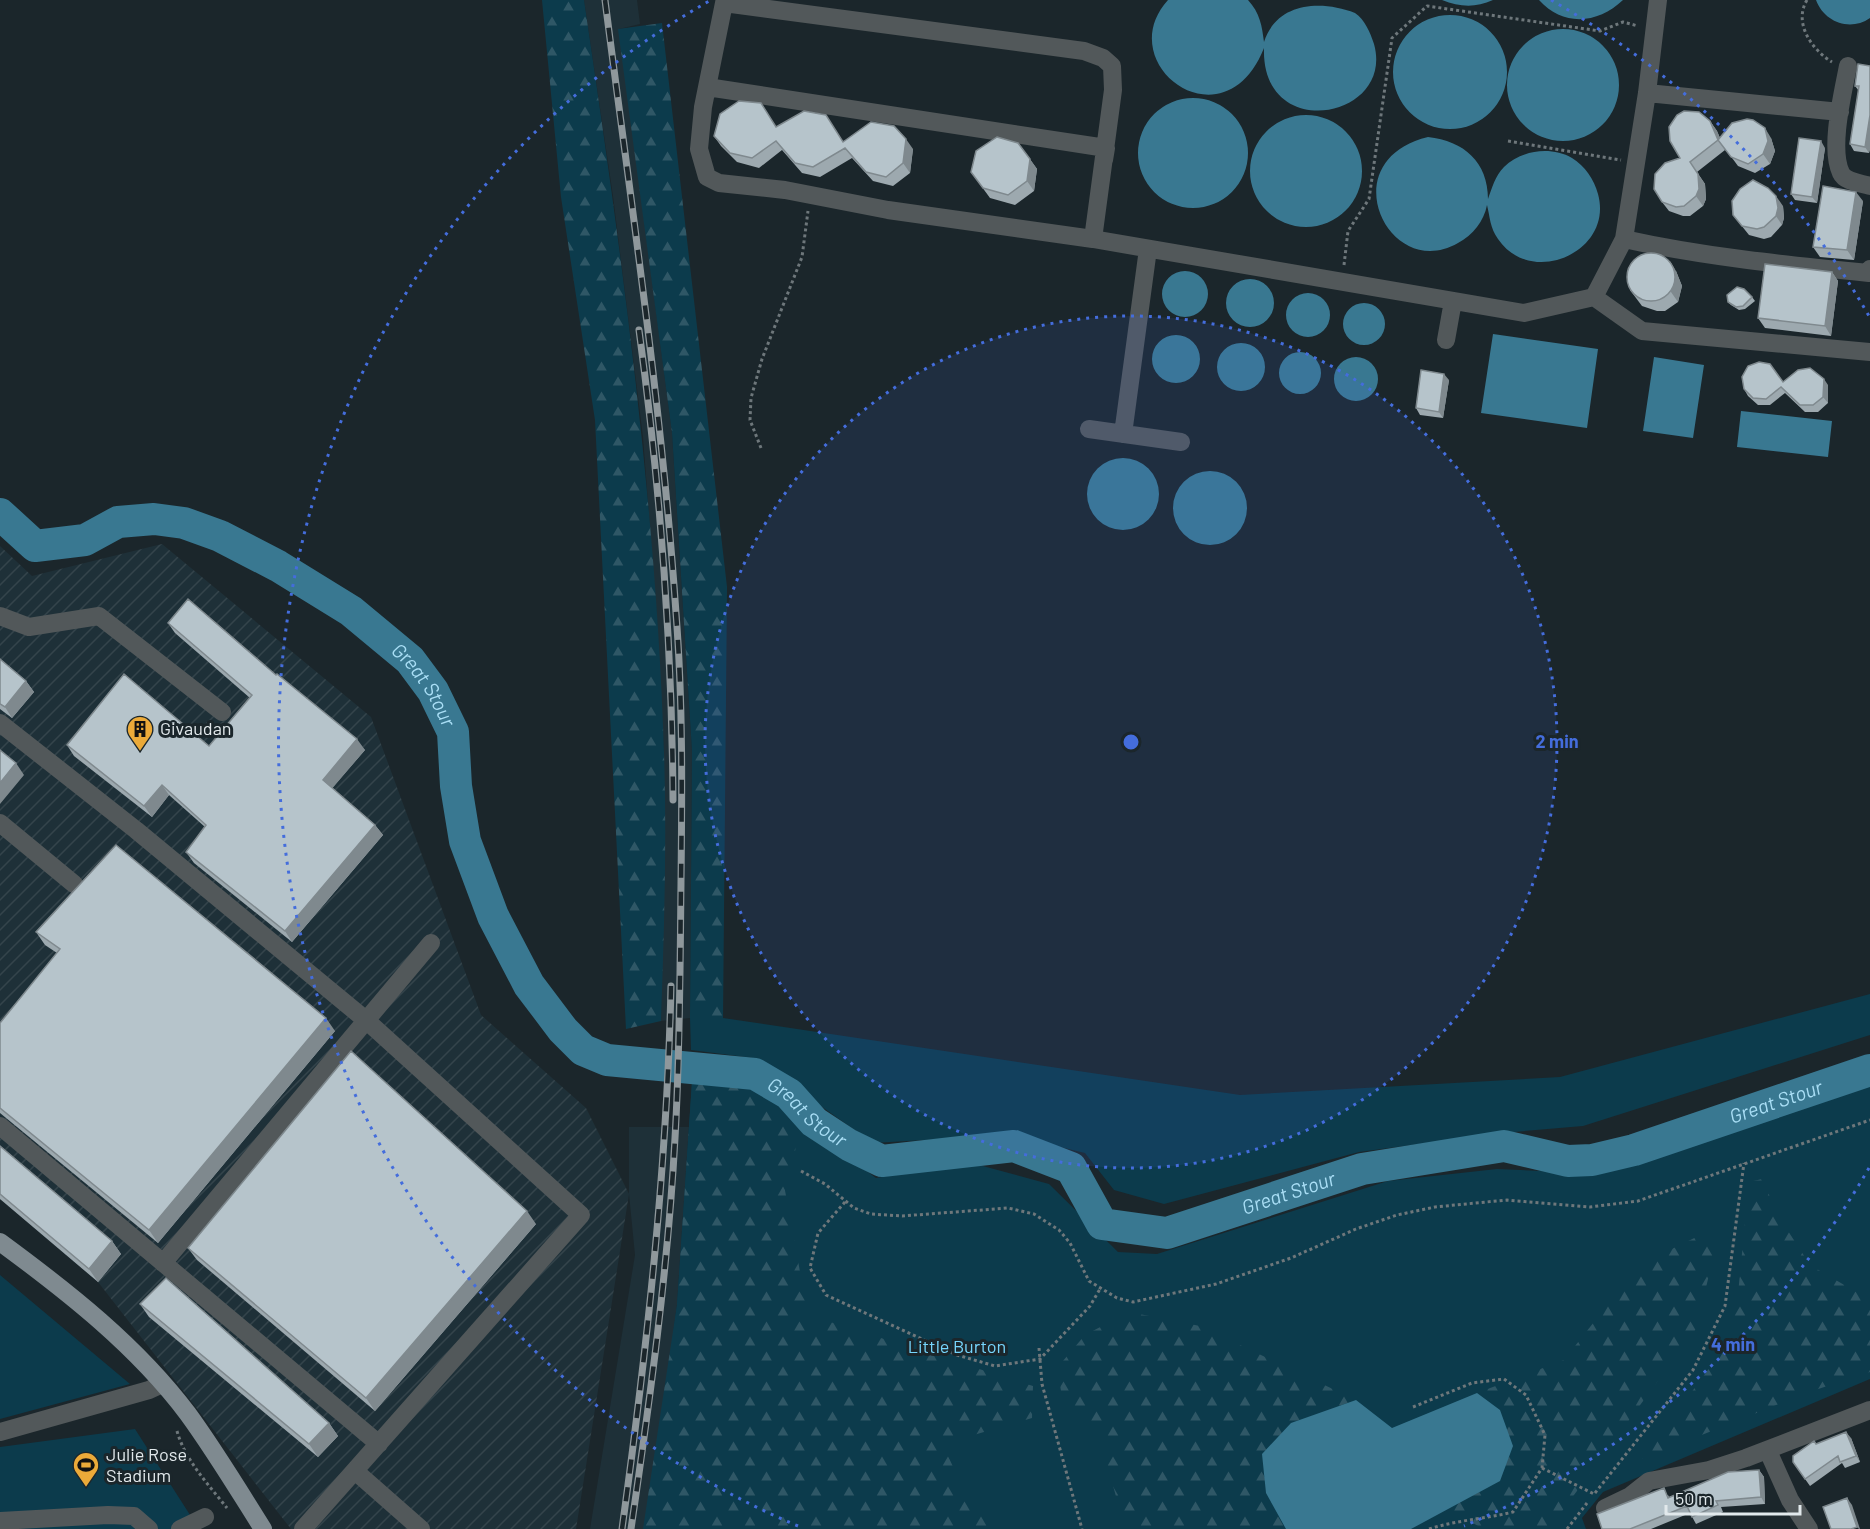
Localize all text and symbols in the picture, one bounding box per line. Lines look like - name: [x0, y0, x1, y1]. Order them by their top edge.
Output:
- water label: Great Stour: [387, 637, 462, 731]
- building icon: Givaudan: [125, 714, 155, 752]
- place label: Givaudan: [160, 717, 232, 739]
- text: 2 min: [1535, 730, 1579, 752]
- centre of rings: [1121, 732, 1141, 752]
- water label: Great Stour: [764, 1071, 852, 1152]
- water label: Great Stour: [1726, 1074, 1826, 1128]
- water label: Great Stour: [1238, 1165, 1339, 1219]
- text: 4 min: [1711, 1333, 1755, 1355]
- park label: Little Burton: [908, 1335, 1006, 1357]
- place label: Julie Rose Stadium: [106, 1443, 187, 1486]
- sports icon: Julie Rose Stadium: [71, 1450, 101, 1488]
- scale bar: [1666, 1478, 1800, 1516]
- text: 50 m: [1675, 1487, 1713, 1509]

